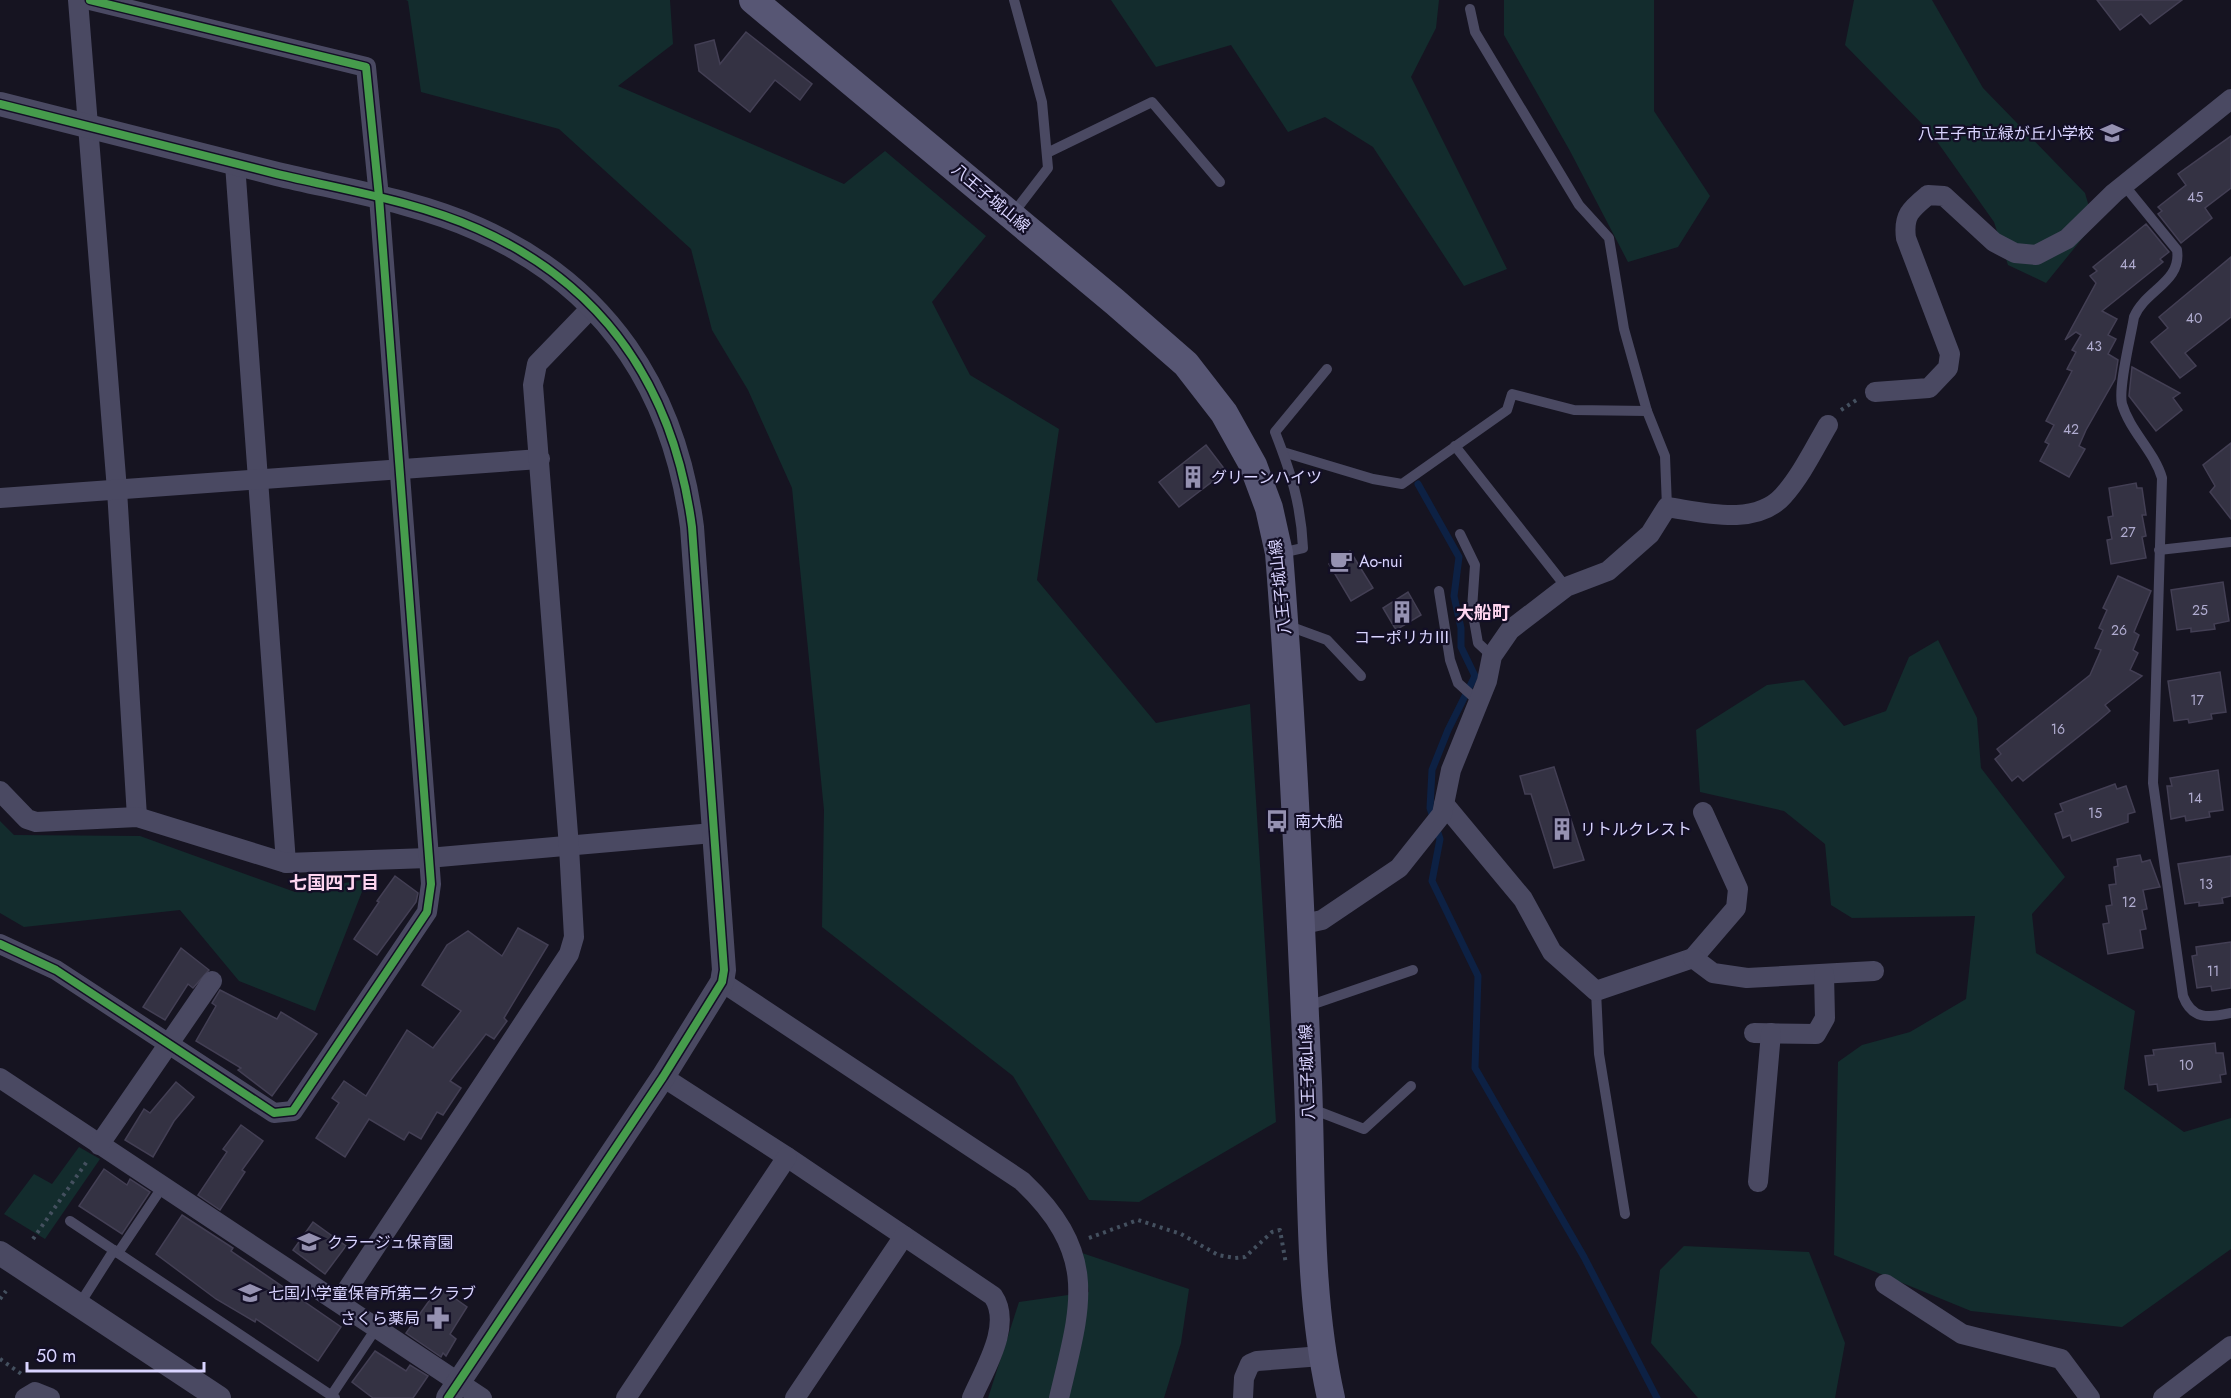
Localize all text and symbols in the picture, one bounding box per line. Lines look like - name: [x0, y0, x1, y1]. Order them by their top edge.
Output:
- school or university icon: 八王子市立緑が丘小学校: [2099, 120, 2125, 146]
- place label: 八王子市立緑が丘小学校: [1918, 122, 2094, 145]
- street label: 八王子城山線: [947, 158, 1035, 238]
- house number: 45: [2187, 187, 2203, 207]
- house number: 44: [2120, 254, 2136, 274]
- house number: 40: [2186, 308, 2202, 328]
- house number: 43: [2086, 336, 2102, 356]
- house number: 42: [2063, 419, 2079, 439]
- building icon: グリーンハイツ: [1180, 464, 1206, 490]
- place label: グリーンハイツ: [1211, 466, 1322, 489]
- house number: 27: [2120, 522, 2136, 542]
- street label: 八王子城山線: [1264, 538, 1296, 636]
- cafe icon: Ao-nui: [1328, 548, 1354, 574]
- place label: Ao-nui: [1359, 550, 1403, 573]
- building icon: コーポリカⅢ: [1389, 599, 1415, 625]
- district label: 大船町: [1456, 600, 1510, 626]
- house number: 25: [2192, 600, 2208, 620]
- house number: 26: [2111, 620, 2127, 640]
- place label: コーポリカⅢ: [1354, 626, 1450, 649]
- house number: 17: [2190, 690, 2204, 710]
- house number: 16: [2051, 719, 2065, 739]
- house number: 14: [2188, 788, 2202, 808]
- house number: 15: [2088, 803, 2102, 823]
- bus stop icon: 南大船: [1264, 808, 1290, 834]
- place label: 南大船: [1295, 810, 1343, 833]
- building icon: リトルクレスト: [1549, 816, 1575, 842]
- place label: リトルクレスト: [1580, 818, 1692, 841]
- district label: 七国四丁目: [289, 870, 379, 896]
- house number: 13: [2199, 874, 2213, 894]
- house number: 12: [2122, 892, 2136, 912]
- house number: 11: [2207, 961, 2219, 981]
- street label: 八王子城山線: [1294, 1024, 1320, 1120]
- house number: 10: [2179, 1055, 2193, 1075]
- school or university icon: クラージュ保育園: [296, 1229, 322, 1255]
- place label: クラージュ保育園: [327, 1231, 454, 1254]
- school or university icon: 七国小学童保育所第二クラブ: [237, 1280, 263, 1306]
- place label: 七国小学童保育所第二クラブ: [268, 1282, 476, 1305]
- pharmacy icon: さくら薬局: [425, 1305, 451, 1331]
- place label: さくら薬局: [340, 1307, 420, 1330]
- scale bar: [27, 1335, 204, 1373]
- text: 50 m: [36, 1343, 76, 1369]

